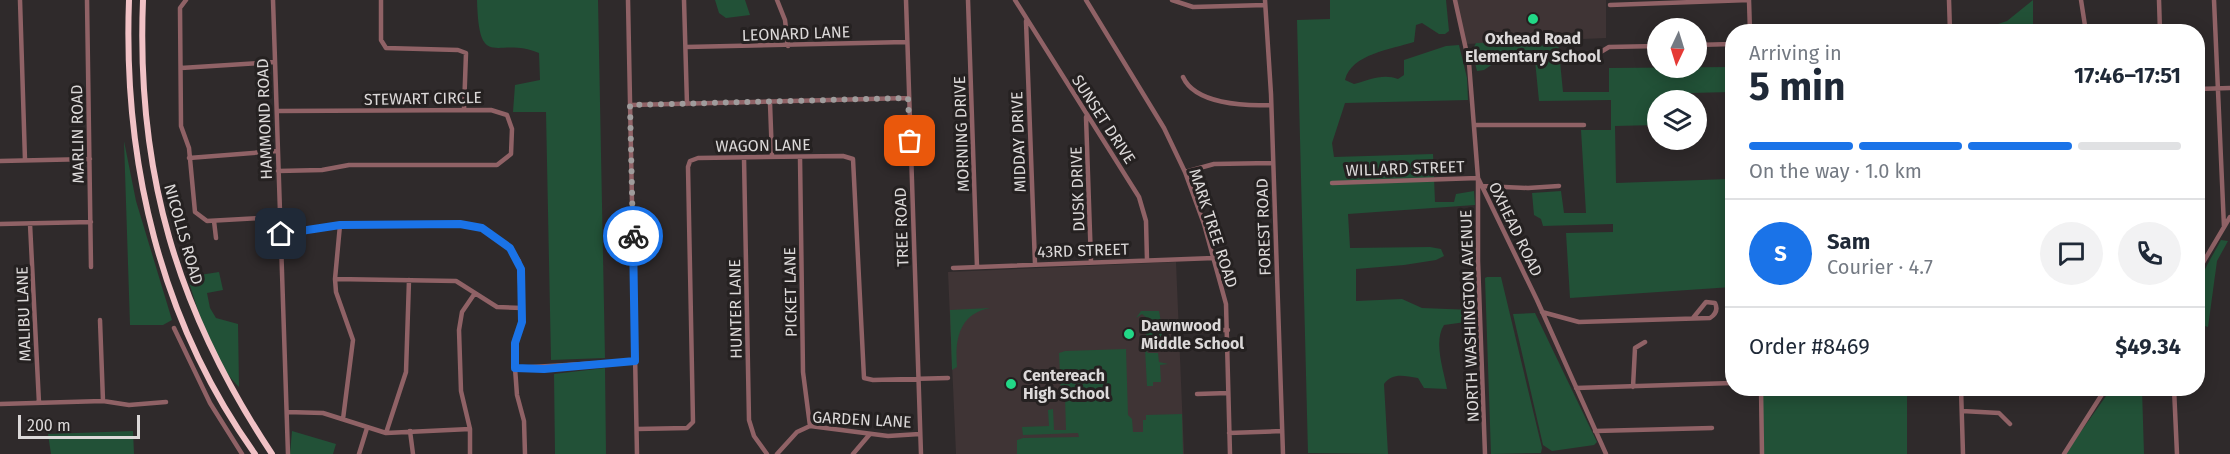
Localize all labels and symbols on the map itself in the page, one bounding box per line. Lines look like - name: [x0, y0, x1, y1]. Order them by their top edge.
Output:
- marker: Oxhead Road Elementary School: [1526, 12, 1540, 26]
- north arrow: [1647, 18, 1707, 78]
- street label: LEONARD LANE: [742, 22, 850, 45]
- place label: Oxhead Road Elementary School: [1465, 29, 1601, 66]
- street label: HAMMOND ROAD: [253, 58, 276, 180]
- street label: SUNSET DRIVE: [1068, 71, 1139, 167]
- street label: MORNING DRIVE: [950, 76, 973, 192]
- street label: MARLIN ROAD: [67, 84, 88, 184]
- street label: STEWART CIRCLE: [364, 88, 482, 109]
- street label: MIDDAY DRIVE: [1007, 91, 1030, 193]
- pin: [884, 115, 935, 166]
- street label: WAGON LANE: [715, 135, 811, 156]
- street label: DUSK DRIVE: [1067, 146, 1088, 232]
- street label: WILLARD STREET: [1345, 157, 1466, 180]
- street label: MARK TREE ROAD: [1185, 166, 1242, 290]
- street label: FOREST ROAD: [1252, 178, 1275, 276]
- street label: OXHEAD ROAD: [1485, 179, 1547, 279]
- street label: NICOLLS ROAD: [160, 182, 207, 287]
- street label: TREE ROAD: [891, 187, 912, 267]
- courier: [603, 206, 663, 266]
- pin: [255, 208, 306, 259]
- street label: NORTH WASHINGTON AVENUE: [1456, 209, 1483, 423]
- street label: 43RD STREET: [1037, 239, 1130, 262]
- street label: PICKET LANE: [780, 247, 801, 337]
- street label: HUNTER LANE: [725, 259, 746, 359]
- street label: MALIBU LANE: [12, 266, 35, 362]
- place label: Dawnwood Middle School: [1141, 316, 1244, 353]
- marker: Dawnwood Middle School: [1122, 327, 1136, 341]
- place label: Centereach High School: [1023, 366, 1110, 403]
- marker: Centereach High School: [1004, 377, 1018, 391]
- street label: GARDEN LANE: [812, 407, 912, 432]
- scale bar: [18, 412, 140, 440]

